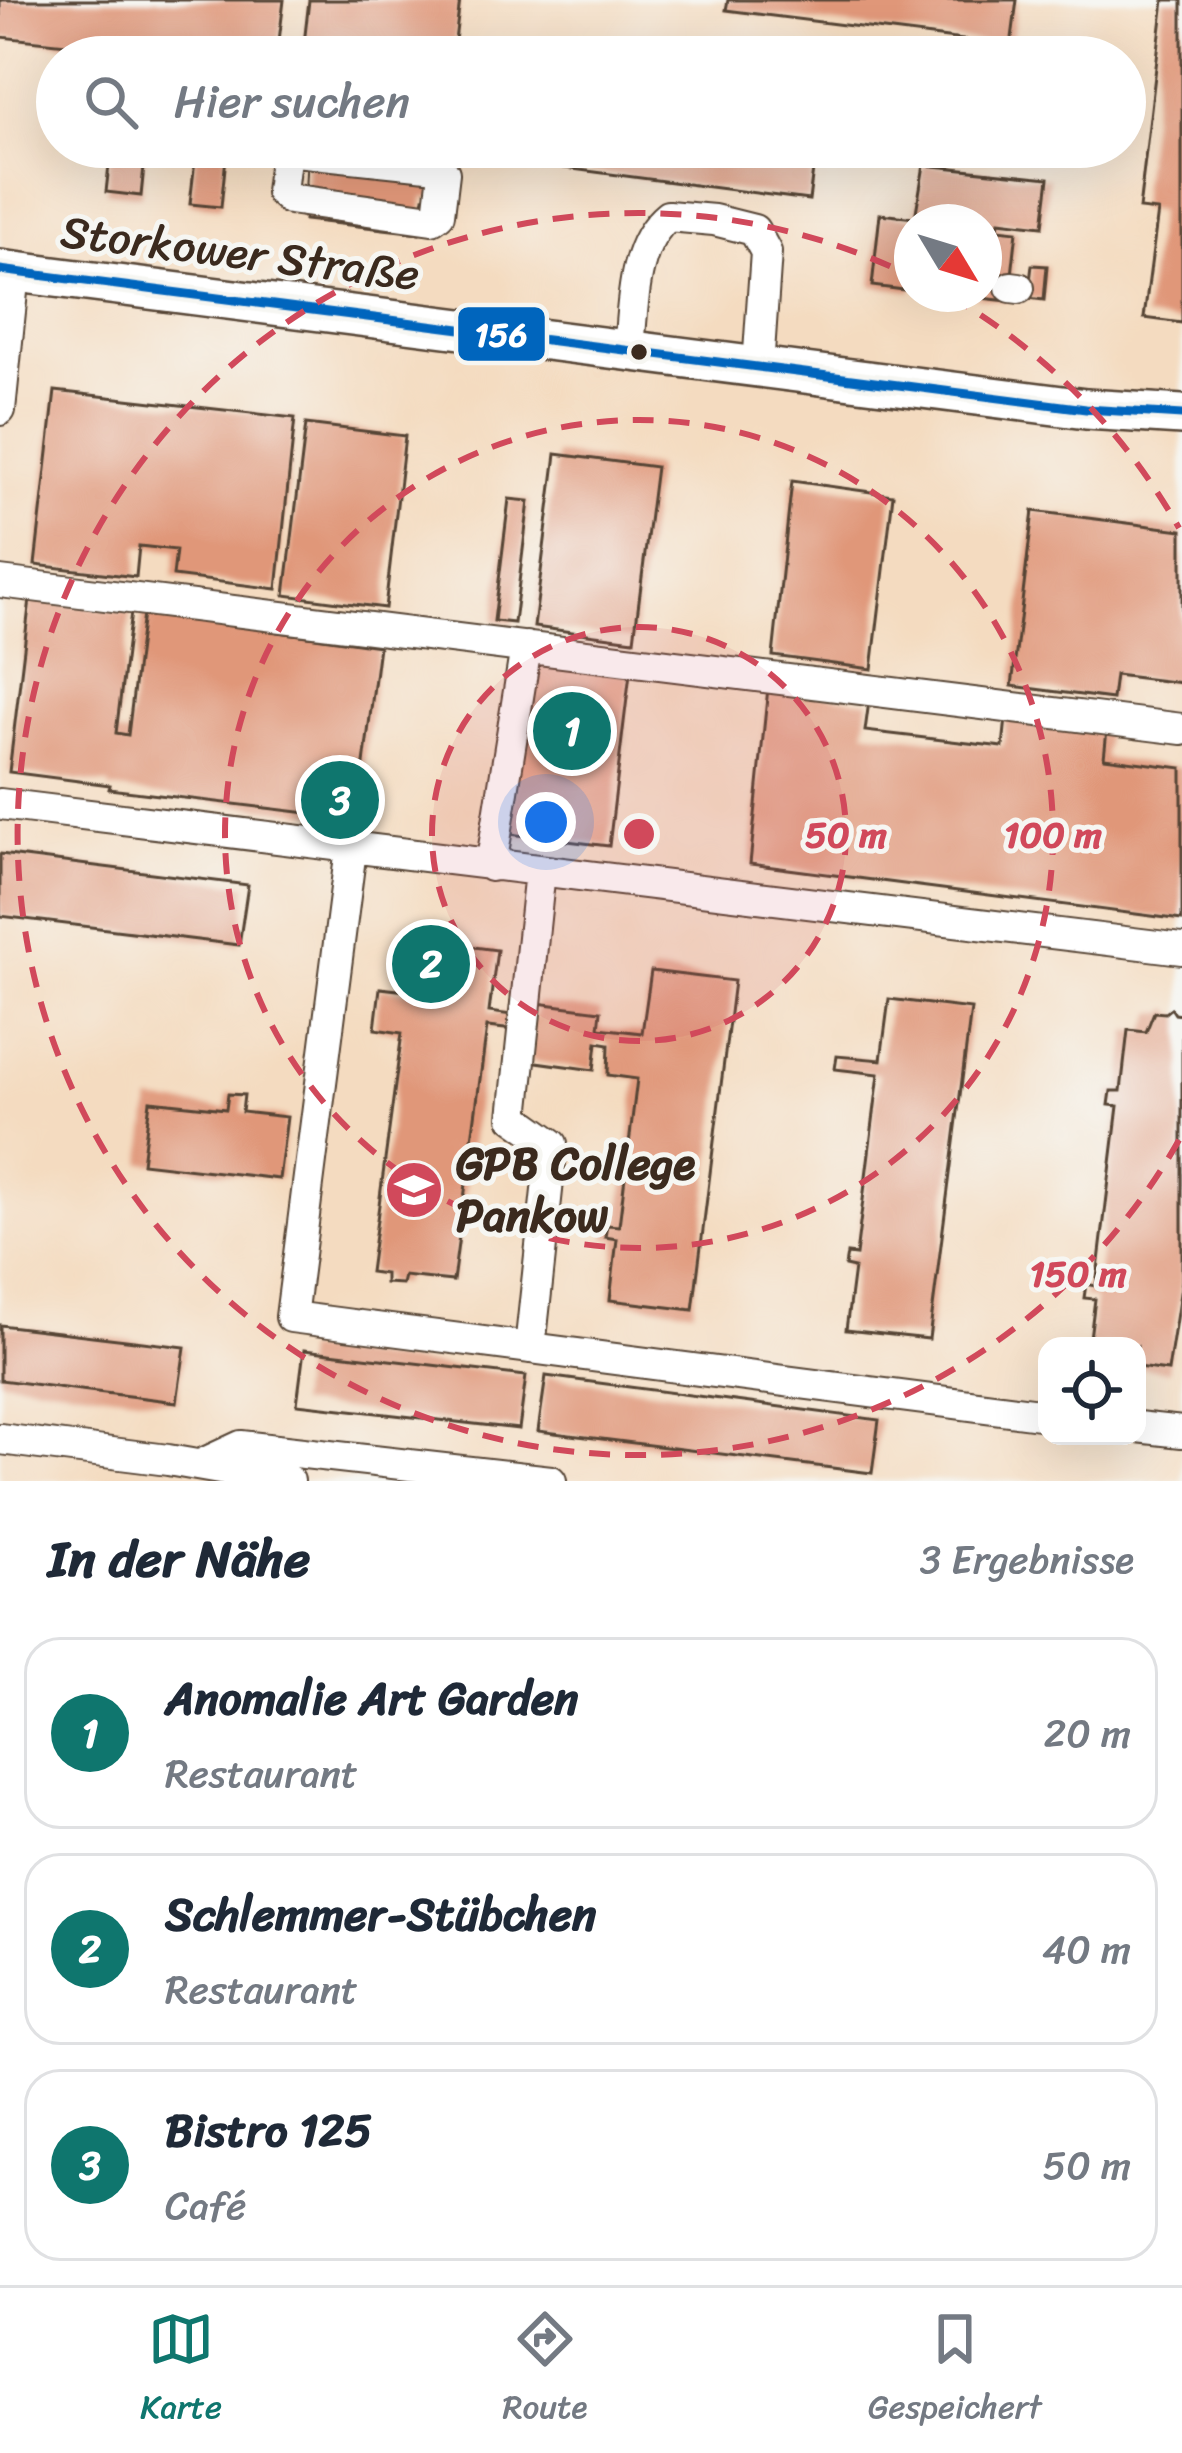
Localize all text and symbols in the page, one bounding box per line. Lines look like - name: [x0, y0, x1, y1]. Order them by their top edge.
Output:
- search box: [36, 36, 1146, 168]
- text: Hier suchen: [174, 62, 410, 142]
- icon: search: [78, 69, 144, 135]
- street label: Storkower Straße: [56, 191, 424, 315]
- north arrow: [894, 204, 1002, 312]
- line badge: 156: [456, 305, 547, 363]
- text: 156: [474, 306, 528, 364]
- unlabelled marker: [628, 341, 650, 363]
- pin: 1: [533, 686, 611, 776]
- pin: 3: [301, 755, 379, 845]
- your location: [516, 792, 576, 852]
- text: 50 m: [805, 803, 887, 867]
- text: 100 m: [1004, 803, 1102, 867]
- centre of rings: [618, 813, 660, 855]
- pin: 2: [392, 919, 470, 1009]
- place label: GPB College Pankow: [456, 1124, 695, 1256]
- school or university icon: GPB College Pankow: [383, 1159, 445, 1221]
- text: 150 m: [1029, 1242, 1127, 1306]
- map controls: [1038, 1337, 1146, 1445]
- button: locate: [1038, 1337, 1146, 1445]
- text: In der Nähe: [48, 1514, 310, 1604]
- text: 3 Ergebnisse: [920, 1525, 1134, 1594]
- text: Anomalie Art Garden: [165, 1659, 578, 1739]
- text: 1: [82, 1699, 98, 1768]
- text: 20 m: [1044, 1699, 1131, 1768]
- text: Restaurant: [165, 1739, 358, 1808]
- text: Schlemmer-Stübchen: [165, 1875, 596, 1955]
- text: 2: [79, 1915, 101, 1984]
- text: 40 m: [1042, 1915, 1131, 1984]
- text: Restaurant: [165, 1955, 358, 2024]
- text: Bistro 125: [165, 2091, 372, 2171]
- text: 3: [79, 2131, 101, 2200]
- text: 50 m: [1042, 2131, 1131, 2200]
- text: Café: [165, 2171, 246, 2240]
- tab: Karte: [140, 2306, 222, 2436]
- tab: Route: [502, 2306, 587, 2436]
- tab: Gespeichert: [868, 2306, 1042, 2436]

